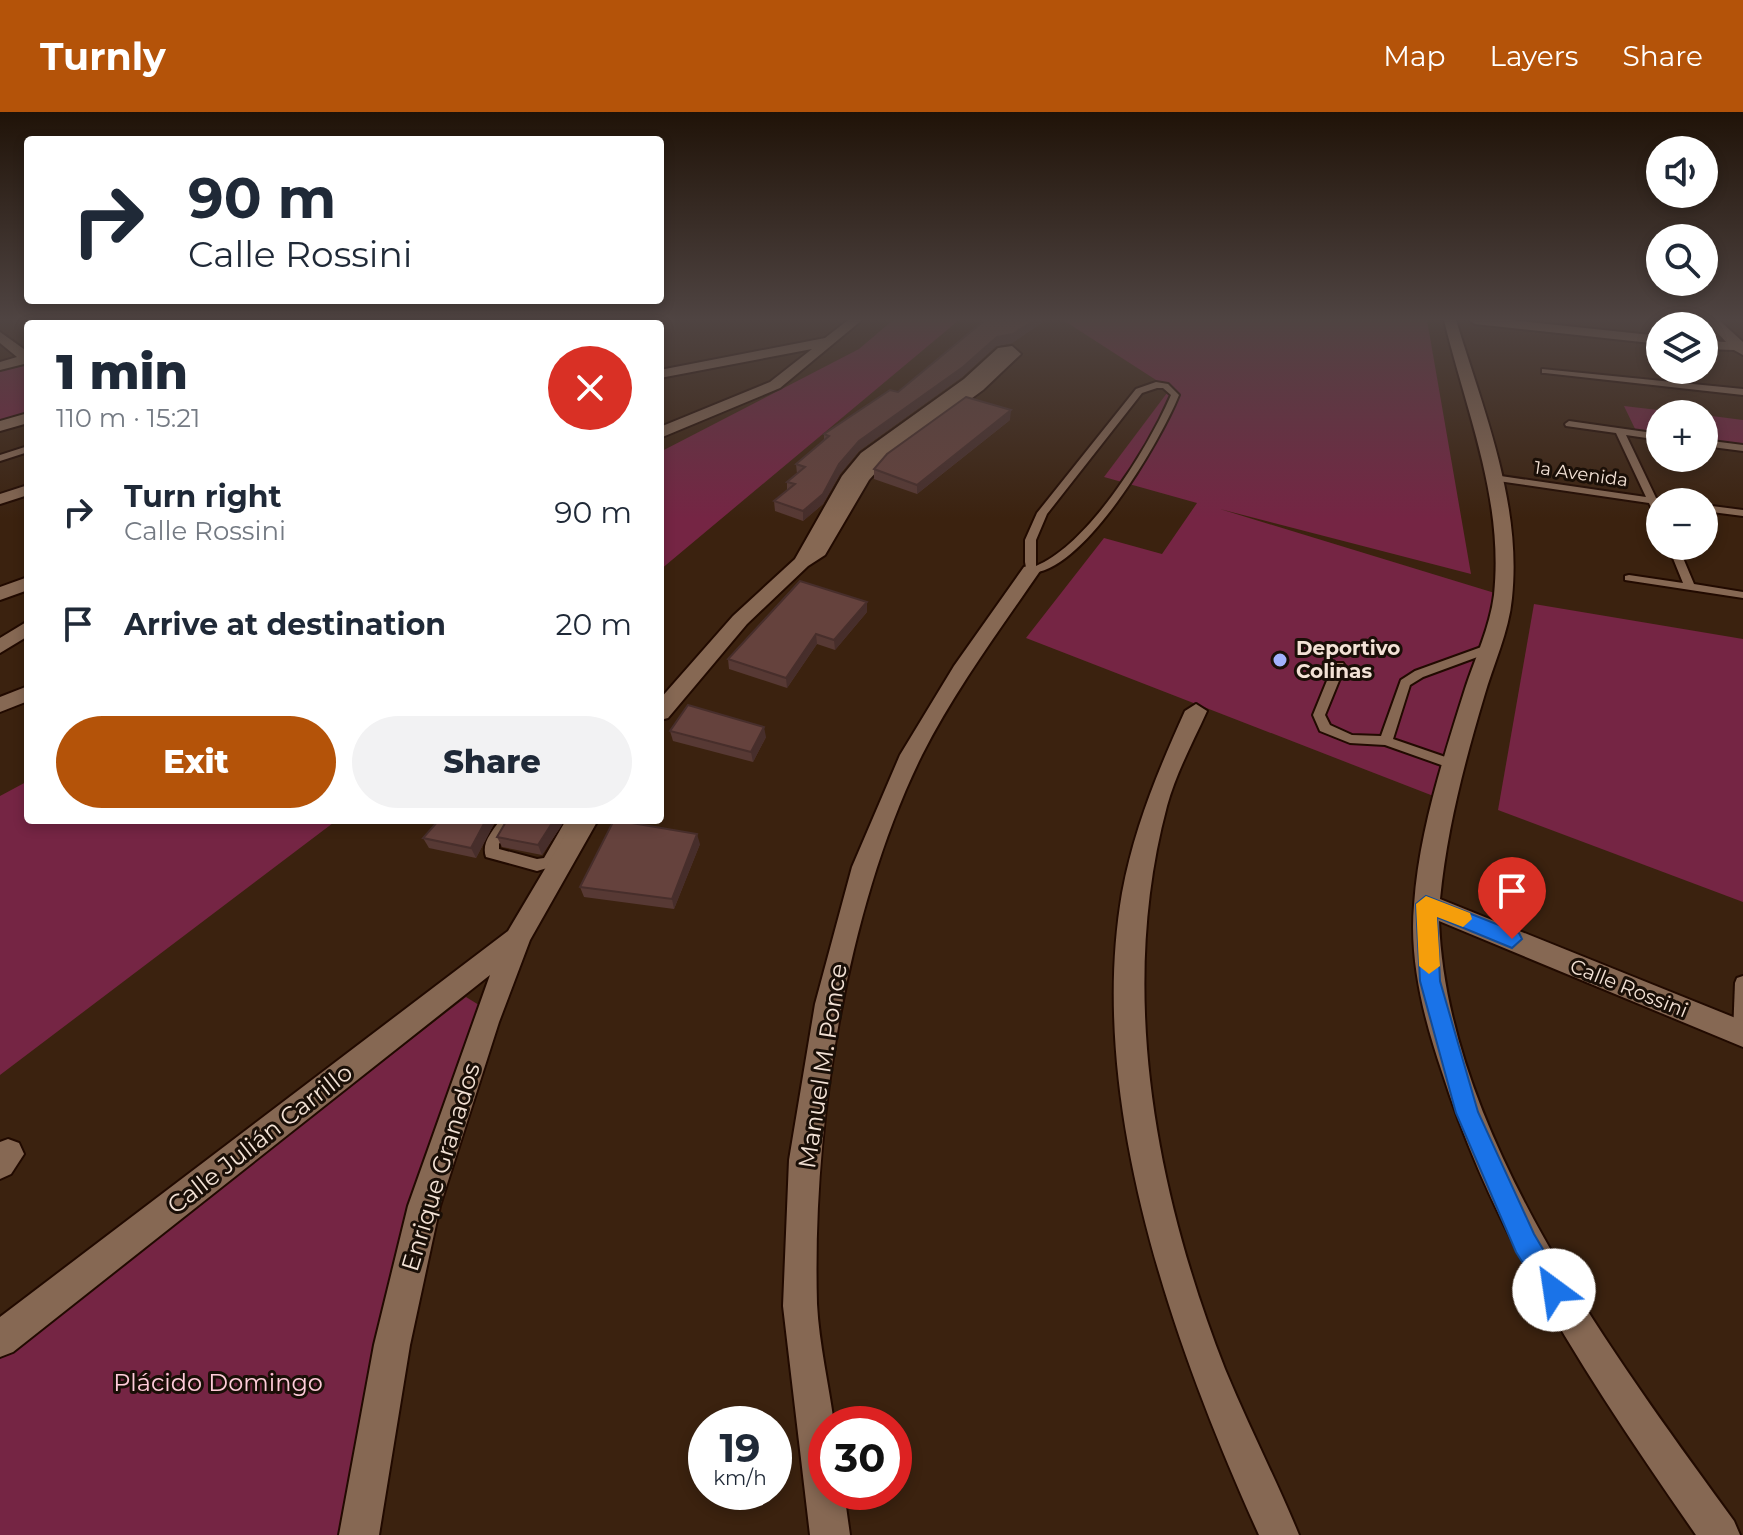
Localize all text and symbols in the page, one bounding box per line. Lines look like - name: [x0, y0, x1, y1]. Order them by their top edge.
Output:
- text: Turnly: [40, 33, 166, 80]
- text: Map: [1383, 39, 1446, 73]
- text: Layers: [1490, 39, 1579, 73]
- text: Share: [1623, 39, 1703, 73]
- map controls: [1646, 136, 1718, 560]
- button: sound: [1646, 136, 1718, 208]
- text: 90 m: [188, 164, 336, 232]
- icon: right: [56, 168, 160, 272]
- button: search: [1646, 224, 1718, 296]
- text: Calle Rossini: [188, 232, 412, 276]
- button: layers: [1646, 312, 1718, 384]
- text: 1 min: [56, 343, 188, 401]
- button: close: [548, 346, 632, 430]
- button: +: [1646, 400, 1718, 472]
- text: 110 m · 15:21: [56, 402, 200, 434]
- street label: 1a Avenida: [1533, 457, 1629, 491]
- text: Turn right: [124, 478, 281, 515]
- button: −: [1646, 488, 1718, 560]
- icon: right: [56, 490, 100, 534]
- text: 90 m: [554, 494, 632, 531]
- text: Calle Rossini: [124, 515, 286, 547]
- icon: arrive: [56, 602, 100, 646]
- text: Arrive at destination: [124, 606, 446, 643]
- text: 20 m: [555, 606, 632, 643]
- place label: Deportivo Colinas: [1296, 636, 1400, 683]
- marker: Deportivo Colinas: [1271, 651, 1289, 669]
- button: Exit: [56, 716, 336, 808]
- button: Share: [352, 716, 632, 808]
- pin: [1478, 857, 1546, 939]
- icon: arrive: [1490, 869, 1534, 913]
- street label: Calle Rossini: [1567, 954, 1691, 1022]
- street label: Manuel M. Ponce: [792, 961, 853, 1170]
- street label: Calle Julián Carrillo: [161, 1057, 358, 1220]
- street label: Enrique Granados: [395, 1059, 486, 1274]
- position arrow: [1512, 1248, 1596, 1332]
- park label: Plácido Domingo: [113, 1368, 323, 1397]
- speed limit sign: 30: [808, 1406, 912, 1510]
- text: 19: [719, 1423, 761, 1472]
- text: km/h: [713, 1466, 767, 1490]

